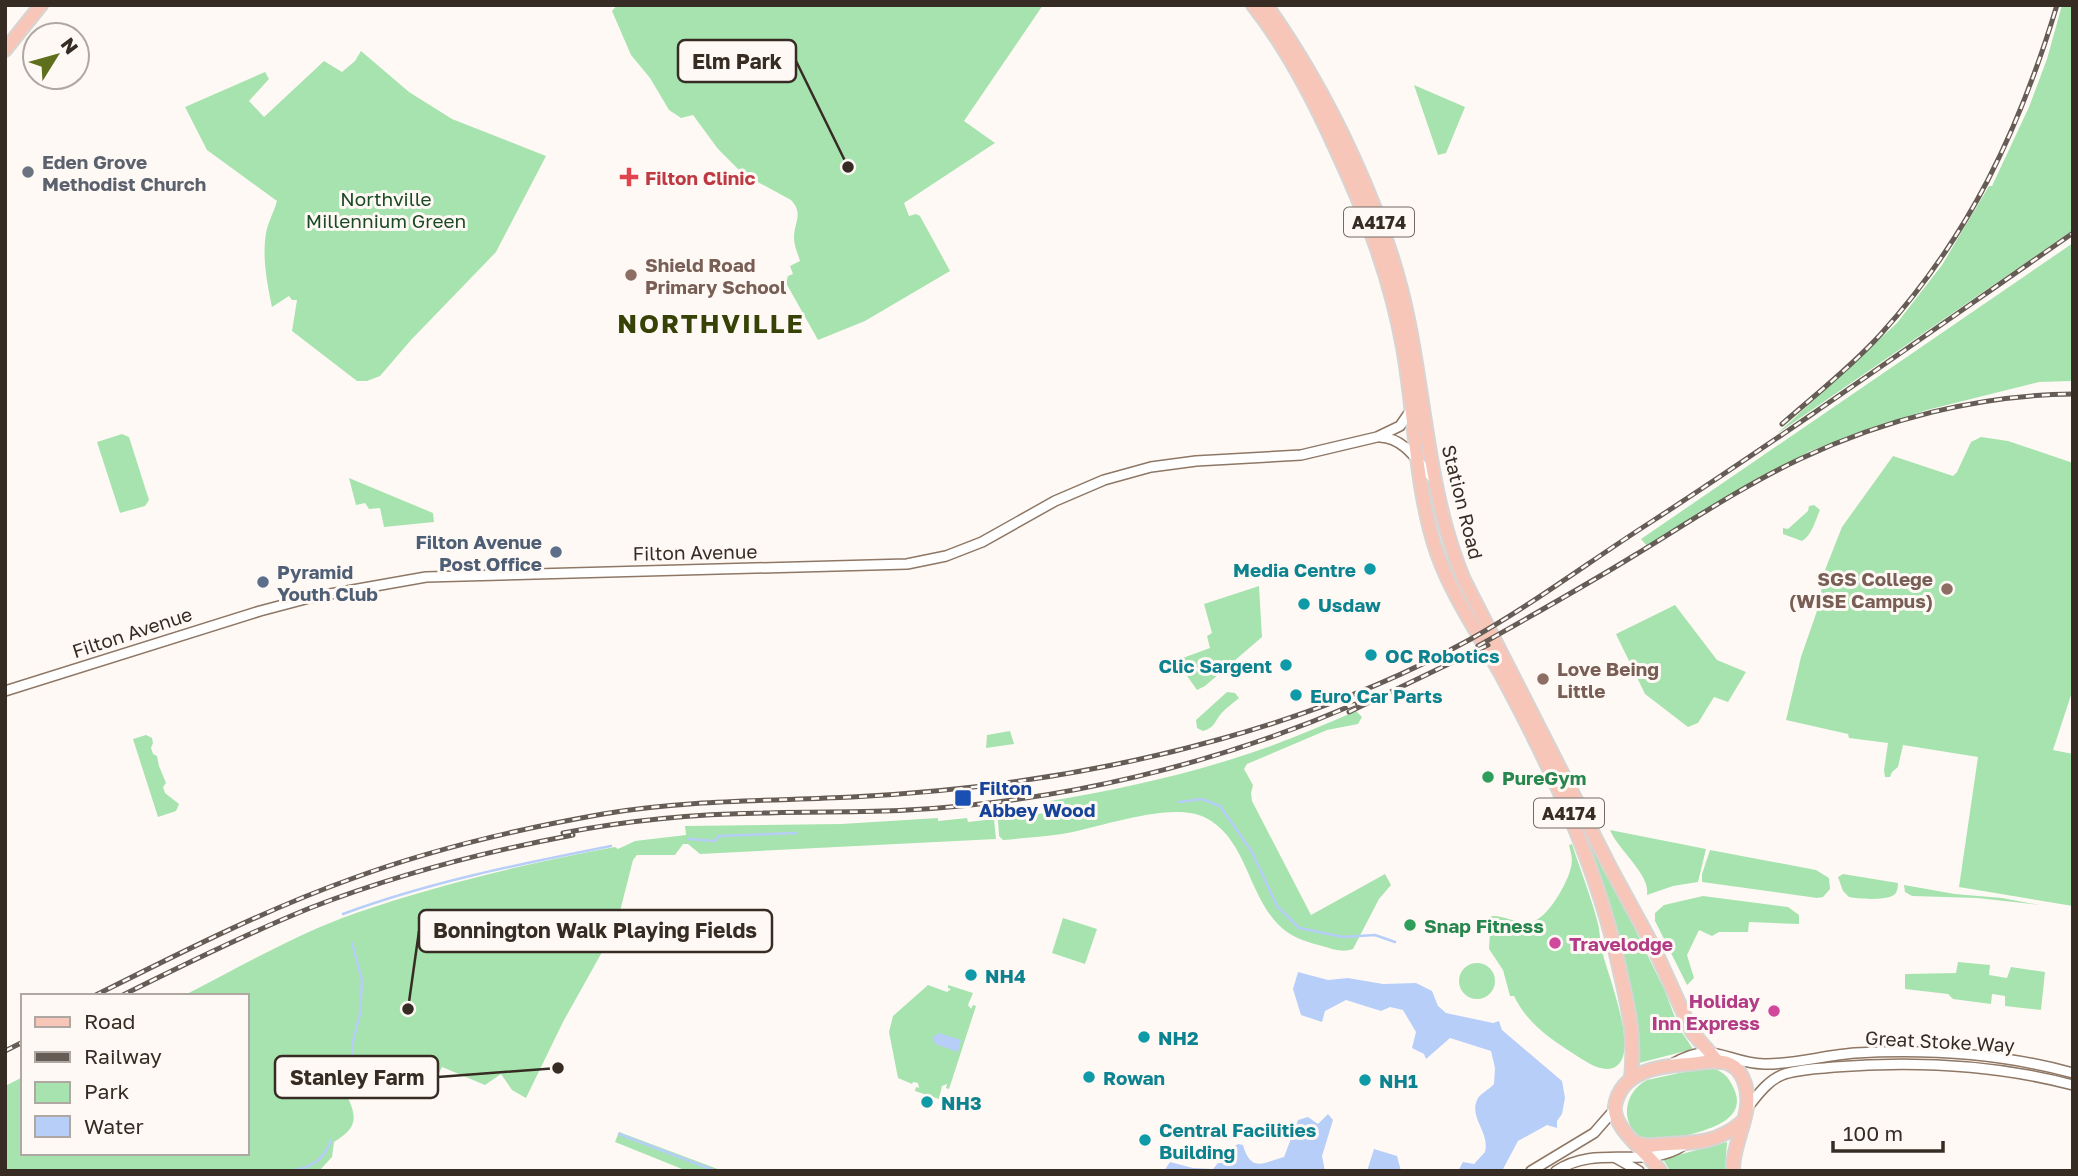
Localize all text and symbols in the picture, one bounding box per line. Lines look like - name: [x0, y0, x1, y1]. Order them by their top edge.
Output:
- north arrow: [21, 21, 91, 91]
- text: N: [56, 33, 84, 58]
- callout: Elm Park: [678, 40, 796, 82]
- text: Elm Park: [692, 48, 782, 74]
- place label: Eden Grove Methodist Church: [42, 150, 206, 195]
- marker: Eden Grove Methodist Church: [20, 164, 36, 180]
- place label: Filton Clinic: [645, 166, 756, 189]
- marker: Filton Clinic: [619, 167, 639, 187]
- park label: Northville Millennium Green: [306, 187, 466, 232]
- road number: A4174: [1344, 208, 1414, 236]
- place label: Shield Road Primary School: [645, 253, 786, 298]
- marker: Shield Road Primary School: [623, 267, 639, 283]
- district label: NORTHVILLE: [617, 308, 805, 339]
- street label: Station Road: [1438, 442, 1488, 562]
- place label: Filton Avenue Post Office: [416, 530, 542, 575]
- street label: Filton Avenue: [633, 539, 757, 565]
- marker: Filton Avenue Post Office: [548, 544, 564, 560]
- place label: Media Centre: [1233, 558, 1356, 581]
- place label: Pyramid Youth Club: [277, 560, 378, 605]
- marker: Media Centre: [1362, 561, 1378, 577]
- place label: SGS College (WISE Campus): [1789, 567, 1933, 612]
- marker: Pyramid Youth Club: [255, 574, 271, 590]
- marker: SGS College (WISE Campus): [1939, 581, 1955, 597]
- place label: Usdaw: [1318, 593, 1381, 616]
- marker: Usdaw: [1296, 596, 1312, 612]
- street label: Filton Avenue: [69, 602, 195, 662]
- place label: OC Robotics: [1385, 644, 1500, 667]
- marker: OC Robotics: [1363, 647, 1379, 663]
- place label: Clic Sargent: [1158, 654, 1272, 677]
- marker: Clic Sargent: [1278, 657, 1294, 673]
- place label: Love Being Little: [1557, 657, 1659, 702]
- marker: Love Being Little: [1535, 671, 1551, 687]
- place label: Euro Car Parts: [1310, 684, 1443, 707]
- marker: Euro Car Parts: [1288, 687, 1304, 703]
- place label: PureGym: [1502, 766, 1586, 789]
- marker: PureGym: [1480, 769, 1496, 785]
- place label: Filton Abbey Wood: [979, 776, 1095, 821]
- marker: Filton Abbey Wood: [953, 788, 973, 808]
- road number: A4174: [1534, 798, 1604, 828]
- callout: Bonnington Walk Playing Fields: [419, 910, 772, 952]
- place label: Snap Fitness: [1424, 914, 1544, 937]
- text: Bonnington Walk Playing Fields: [433, 917, 757, 943]
- marker: Snap Fitness: [1402, 917, 1418, 933]
- place label: Travelodge: [1569, 932, 1673, 955]
- marker: Travelodge: [1547, 935, 1563, 951]
- place label: NH4: [985, 964, 1026, 987]
- marker: NH4: [963, 967, 979, 983]
- place label: Holiday Inn Express: [1652, 989, 1761, 1034]
- legend: [21, 994, 248, 1155]
- marker: Holiday Inn Express: [1766, 1003, 1782, 1019]
- text: Road: [84, 1008, 135, 1034]
- place label: NH2: [1158, 1026, 1198, 1049]
- street label: Great Stoke Way: [1865, 1026, 2016, 1056]
- marker: NH2: [1136, 1029, 1152, 1045]
- text: Railway: [84, 1043, 162, 1069]
- callout: Stanley Farm: [275, 1056, 438, 1098]
- text: Stanley Farm: [290, 1064, 424, 1090]
- place label: Rowan: [1103, 1066, 1165, 1089]
- marker: Rowan: [1081, 1069, 1097, 1085]
- place label: NH1: [1379, 1069, 1418, 1092]
- marker: NH1: [1357, 1072, 1373, 1088]
- text: Park: [84, 1078, 130, 1104]
- place label: NH3: [941, 1091, 981, 1114]
- marker: NH3: [919, 1094, 935, 1110]
- scale bar: [1833, 1110, 1943, 1154]
- text: Water: [84, 1113, 144, 1139]
- place label: Central Facilities Building: [1159, 1118, 1317, 1163]
- text: 100 m: [1843, 1120, 1903, 1146]
- marker: Central Facilities Building: [1137, 1132, 1153, 1148]

